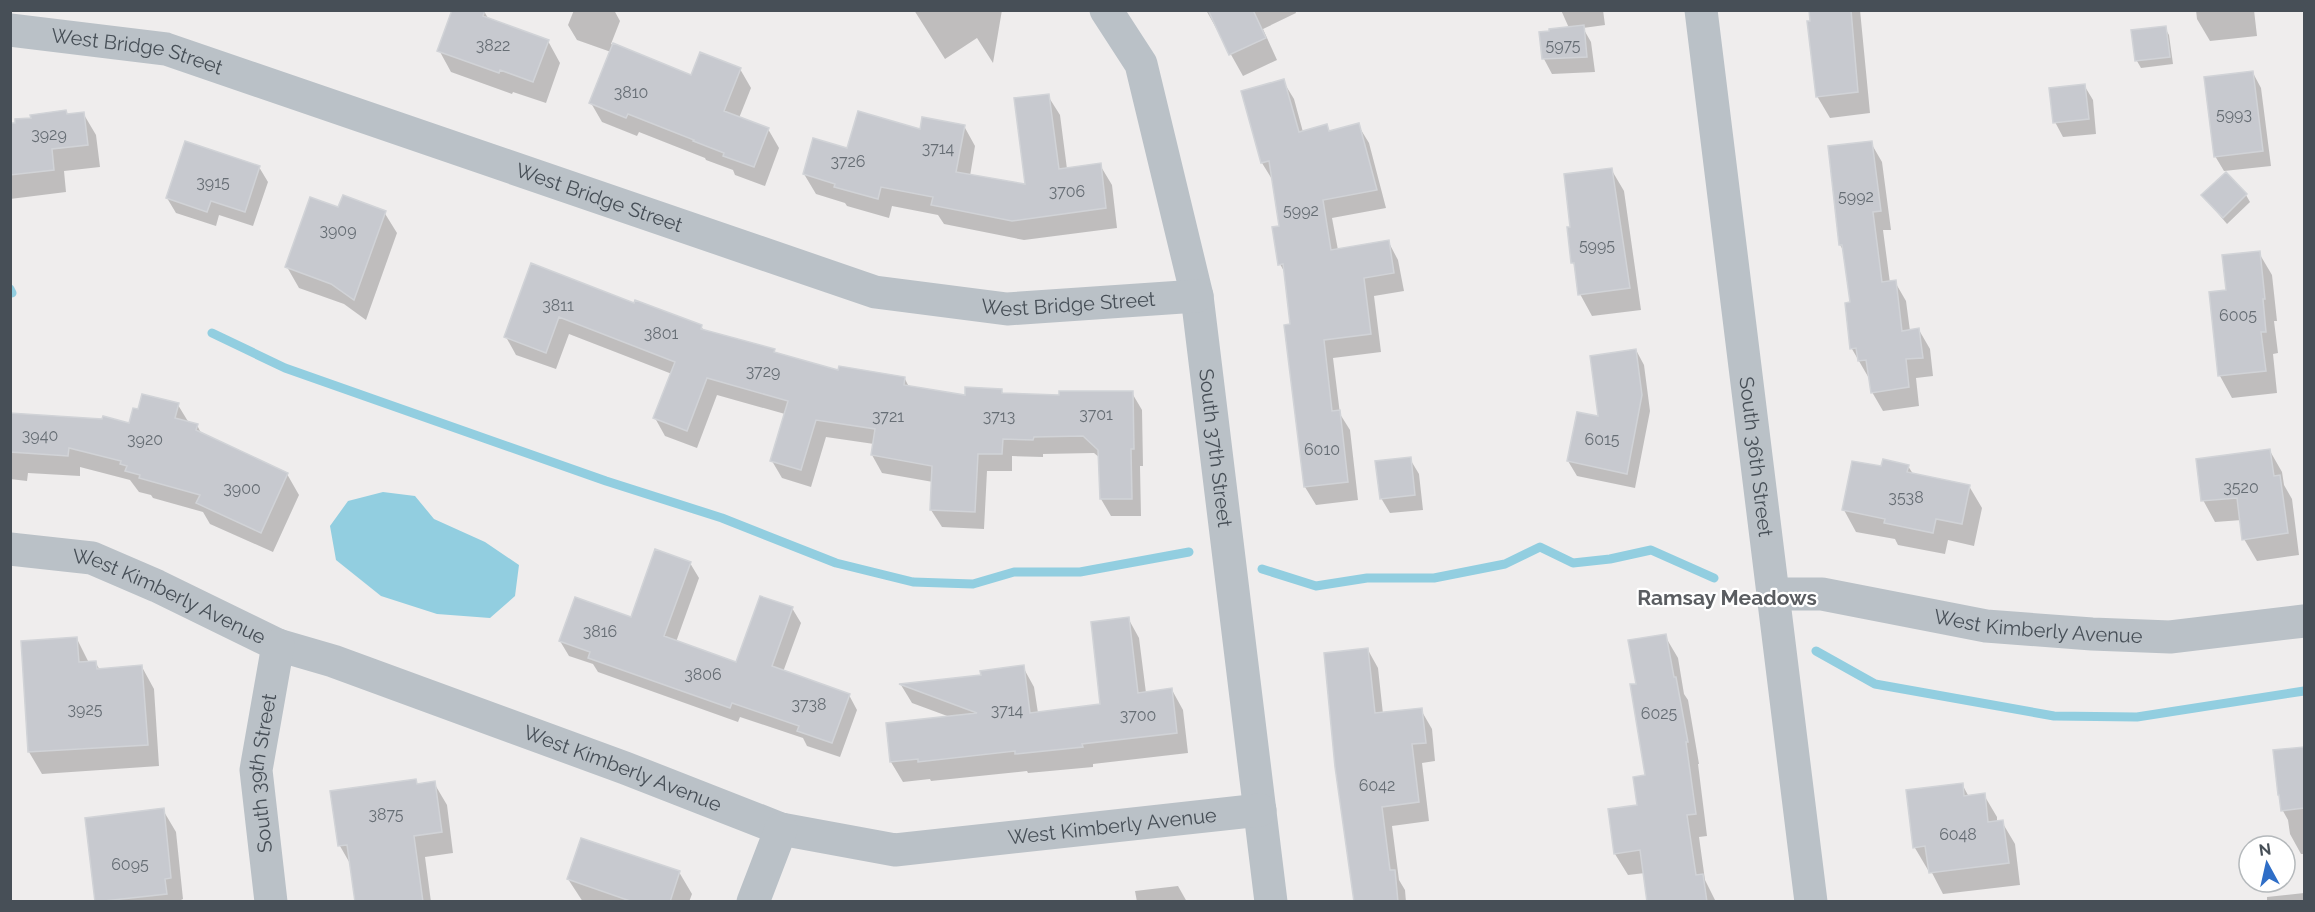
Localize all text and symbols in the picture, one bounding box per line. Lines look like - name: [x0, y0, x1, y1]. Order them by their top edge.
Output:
- street label: West Bridge Street: [50, 23, 226, 80]
- house number: 3822: [476, 36, 510, 55]
- house number: 5975: [1545, 36, 1581, 55]
- house number: 3810: [614, 83, 648, 102]
- house number: 5993: [2216, 105, 2252, 124]
- house number: 3929: [31, 125, 67, 144]
- house number: 3714: [922, 139, 955, 158]
- house number: 3726: [830, 152, 866, 171]
- street label: West Bridge Street: [513, 158, 686, 237]
- house number: 3915: [196, 173, 230, 192]
- house number: 3706: [1049, 182, 1085, 201]
- house number: 5992: [1838, 187, 1874, 206]
- house number: 5992: [1283, 201, 1319, 220]
- house number: 3909: [319, 221, 357, 240]
- house number: 5995: [1579, 236, 1615, 255]
- street label: West Bridge Street: [980, 287, 1156, 322]
- house number: 3811: [542, 296, 574, 315]
- house number: 6005: [2219, 306, 2257, 325]
- house number: 3801: [644, 324, 678, 343]
- house number: 3729: [746, 362, 780, 381]
- street label: South 37th Street: [1194, 367, 1237, 529]
- street label: South 36th Street: [1734, 375, 1778, 538]
- house number: 3701: [1079, 405, 1113, 424]
- house number: 3721: [872, 407, 904, 426]
- house number: 3713: [983, 407, 1015, 426]
- house number: 3940: [22, 426, 58, 445]
- house number: 3920: [127, 430, 163, 449]
- house number: 6015: [1584, 430, 1620, 449]
- house number: 6010: [1304, 440, 1340, 459]
- house number: 3520: [2223, 478, 2259, 497]
- house number: 3900: [223, 479, 261, 498]
- house number: 3538: [1888, 488, 1924, 507]
- street label: West Kimberly Avenue: [71, 544, 270, 649]
- district label: Ramsay Meadows: [1637, 585, 1817, 610]
- street label: West Kimberly Avenue: [1932, 604, 2143, 648]
- house number: 3816: [583, 622, 617, 641]
- house number: 3806: [684, 665, 722, 684]
- street label: South 39th Street: [244, 691, 281, 854]
- house number: 3738: [791, 695, 827, 714]
- house number: 3925: [68, 700, 103, 719]
- house number: 3714: [991, 701, 1024, 720]
- house number: 6025: [1641, 704, 1678, 723]
- house number: 3700: [1120, 706, 1156, 725]
- street label: West Kimberly Avenue: [520, 720, 725, 817]
- house number: 6042: [1359, 776, 1395, 795]
- street label: West Kimberly Avenue: [1007, 803, 1218, 850]
- house number: 3875: [368, 805, 404, 824]
- house number: 6048: [1939, 825, 1977, 844]
- north arrow: [2237, 834, 2297, 894]
- text: N: [2258, 839, 2272, 860]
- house number: 6095: [111, 855, 149, 874]

